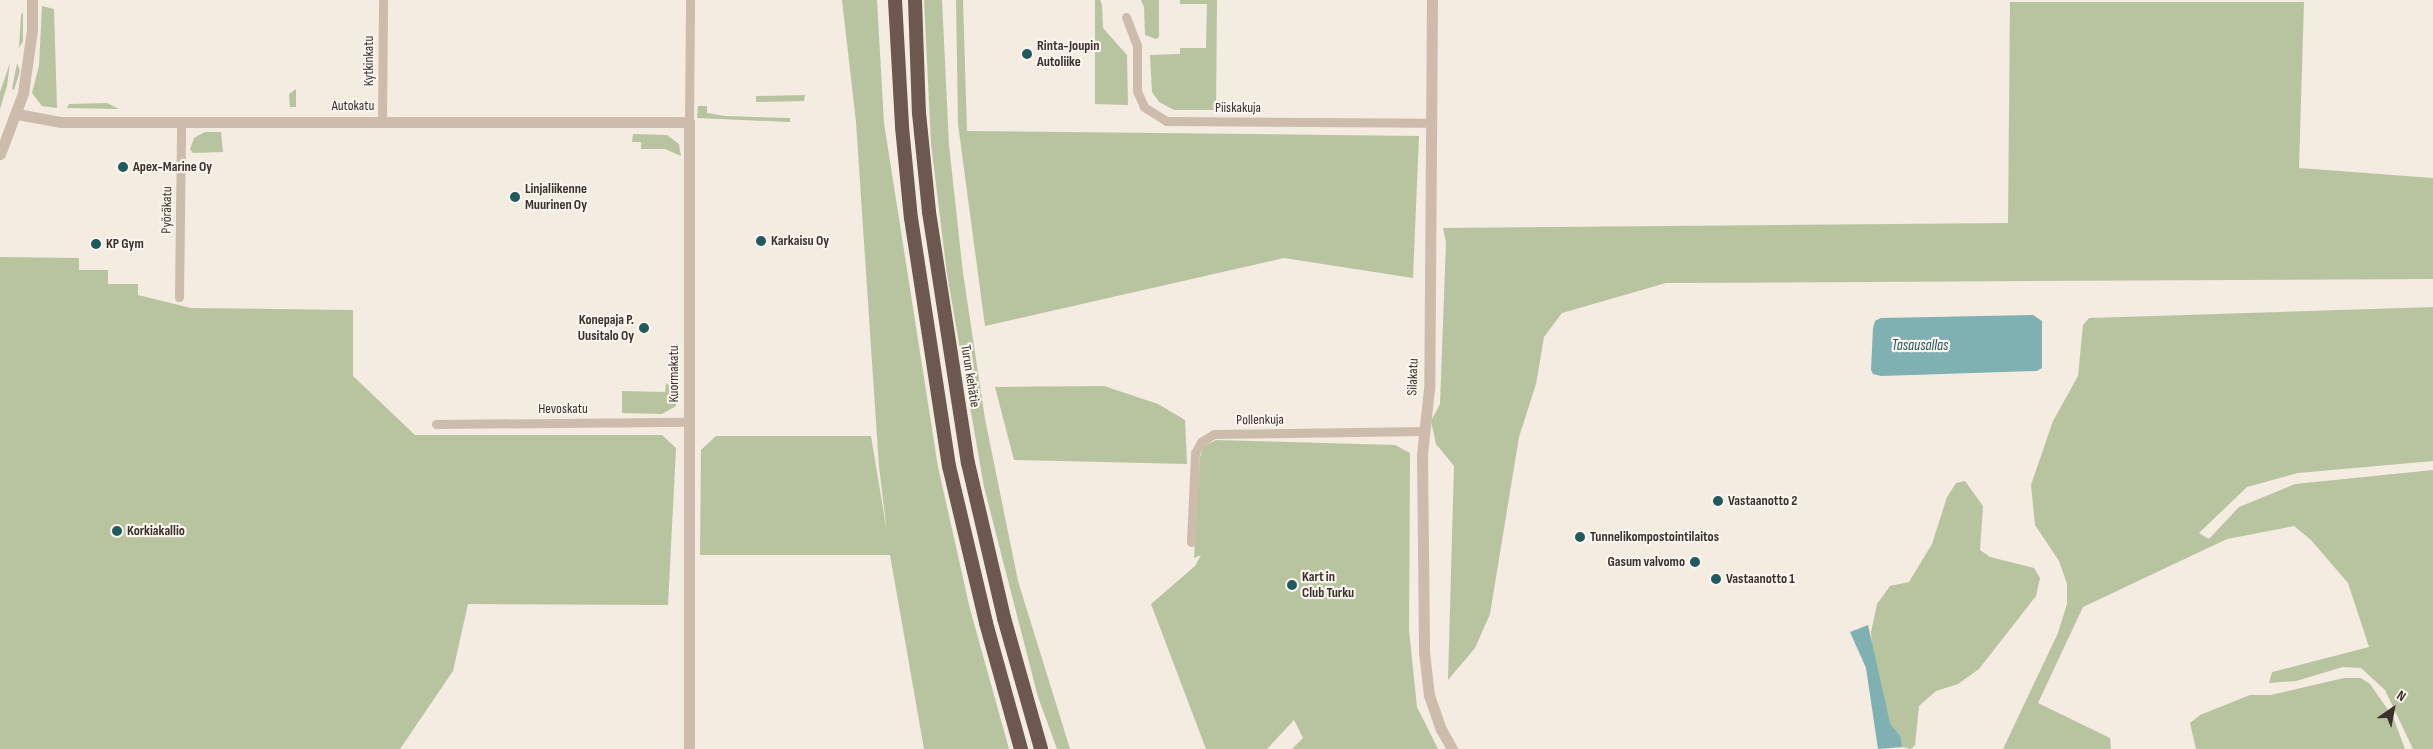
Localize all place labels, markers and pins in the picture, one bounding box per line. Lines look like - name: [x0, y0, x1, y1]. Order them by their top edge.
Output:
- place label: Rinta-Joupin Autoliike: [1037, 38, 1099, 70]
- marker: Rinta-Joupin Autoliike: [1021, 48, 1033, 60]
- place label: Apex-Marine Oy: [133, 159, 212, 175]
- marker: Apex-Marine Oy: [117, 161, 129, 173]
- place label: Linjaliikenne Muurinen Oy: [525, 181, 587, 213]
- marker: Linjaliikenne Muurinen Oy: [509, 191, 521, 203]
- place label: Karkaisu Oy: [771, 233, 829, 249]
- marker: Karkaisu Oy: [755, 235, 767, 247]
- place label: KP Gym: [106, 236, 144, 252]
- marker: KP Gym: [90, 238, 102, 250]
- place label: Konepaja P. Uusitalo Oy: [578, 312, 634, 344]
- marker: Konepaja P. Uusitalo Oy: [638, 322, 650, 334]
- place label: Vastaanotto 2: [1728, 493, 1797, 509]
- marker: Vastaanotto 2: [1712, 495, 1724, 507]
- place label: Korkiakallio: [127, 523, 185, 539]
- marker: Korkiakallio: [111, 525, 123, 537]
- place label: Tunnelikompostointilaitos: [1590, 529, 1719, 545]
- marker: Tunnelikompostointilaitos: [1574, 531, 1586, 543]
- place label: Gasum valvomo: [1608, 554, 1685, 570]
- marker: Gasum valvomo: [1689, 556, 1701, 568]
- place label: Kart in Club Turku: [1302, 569, 1354, 602]
- place label: Vastaanotto 1: [1726, 571, 1795, 587]
- marker: Vastaanotto 1: [1710, 573, 1722, 585]
- marker: Kart in Club Turku: [1286, 579, 1298, 591]

